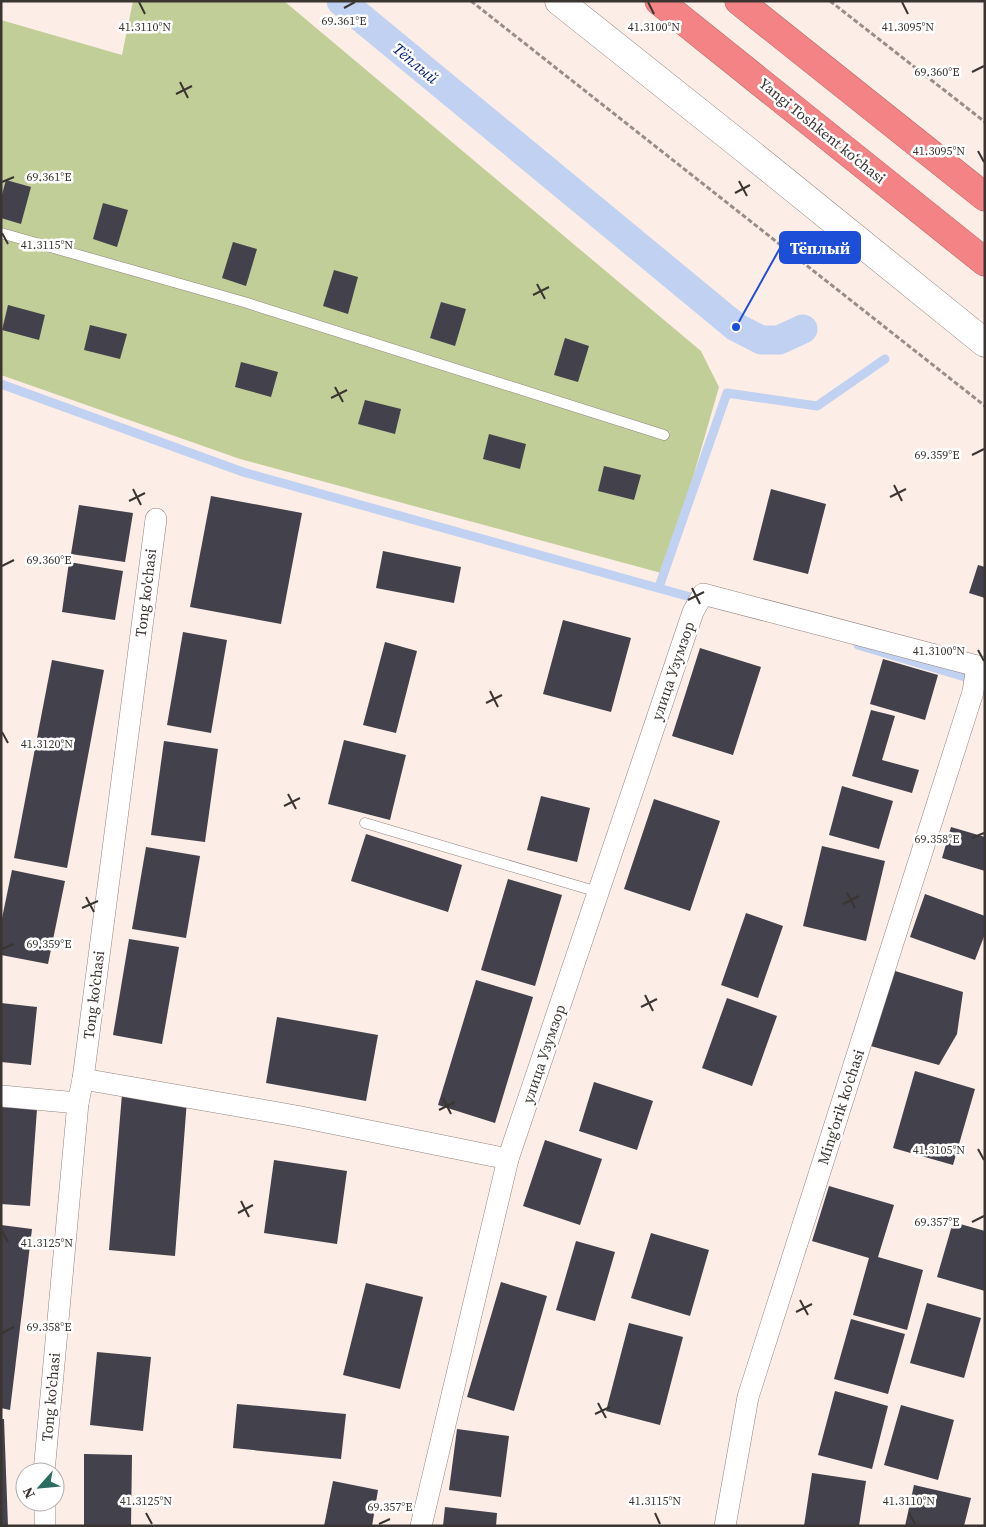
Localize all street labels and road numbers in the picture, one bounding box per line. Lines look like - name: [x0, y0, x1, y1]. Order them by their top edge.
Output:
- street label: Yangi Toshkent ko‘chasi: [755, 73, 890, 188]
- street label: Tong ko'chasi: [130, 547, 161, 638]
- street label: улица Узумзор: [646, 618, 699, 723]
- street label: Tong ko'chasi: [78, 949, 109, 1040]
- street label: улица Узумзор: [517, 1001, 570, 1106]
- street label: Ming'orik ko'chasi: [812, 1046, 869, 1167]
- street label: Tong ko'chasi: [36, 1352, 65, 1442]

